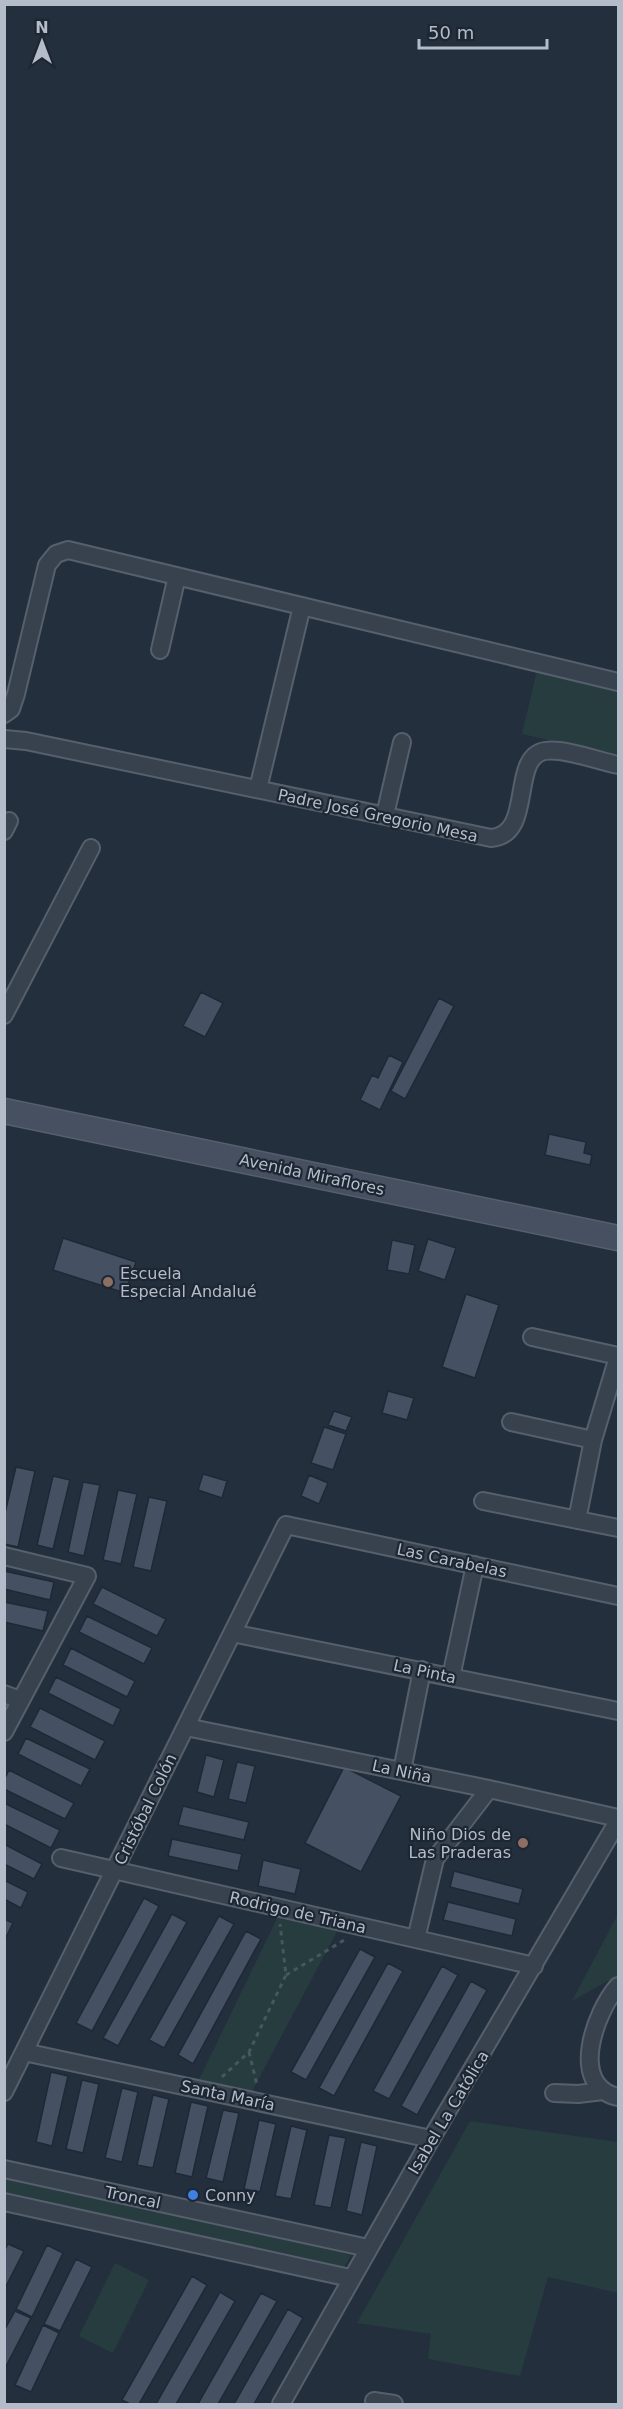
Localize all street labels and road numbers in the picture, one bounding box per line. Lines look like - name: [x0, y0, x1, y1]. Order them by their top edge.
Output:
- street label: Padre José Gregorio Mesa: [276, 785, 480, 846]
- street label: Avenida Miraflores: [238, 1150, 386, 1199]
- street label: Las Carabelas: [395, 1540, 509, 1581]
- street label: La Pinta: [392, 1656, 458, 1687]
- street label: Cristóbal Colón: [110, 1750, 181, 1868]
- street label: La Niña: [370, 1756, 433, 1787]
- street label: Rodrigo de Triana: [228, 1888, 368, 1937]
- street label: Isabel La Católica: [404, 2047, 493, 2177]
- street label: Santa María: [179, 2076, 277, 2115]
- street label: Troncal: [102, 2182, 163, 2213]

